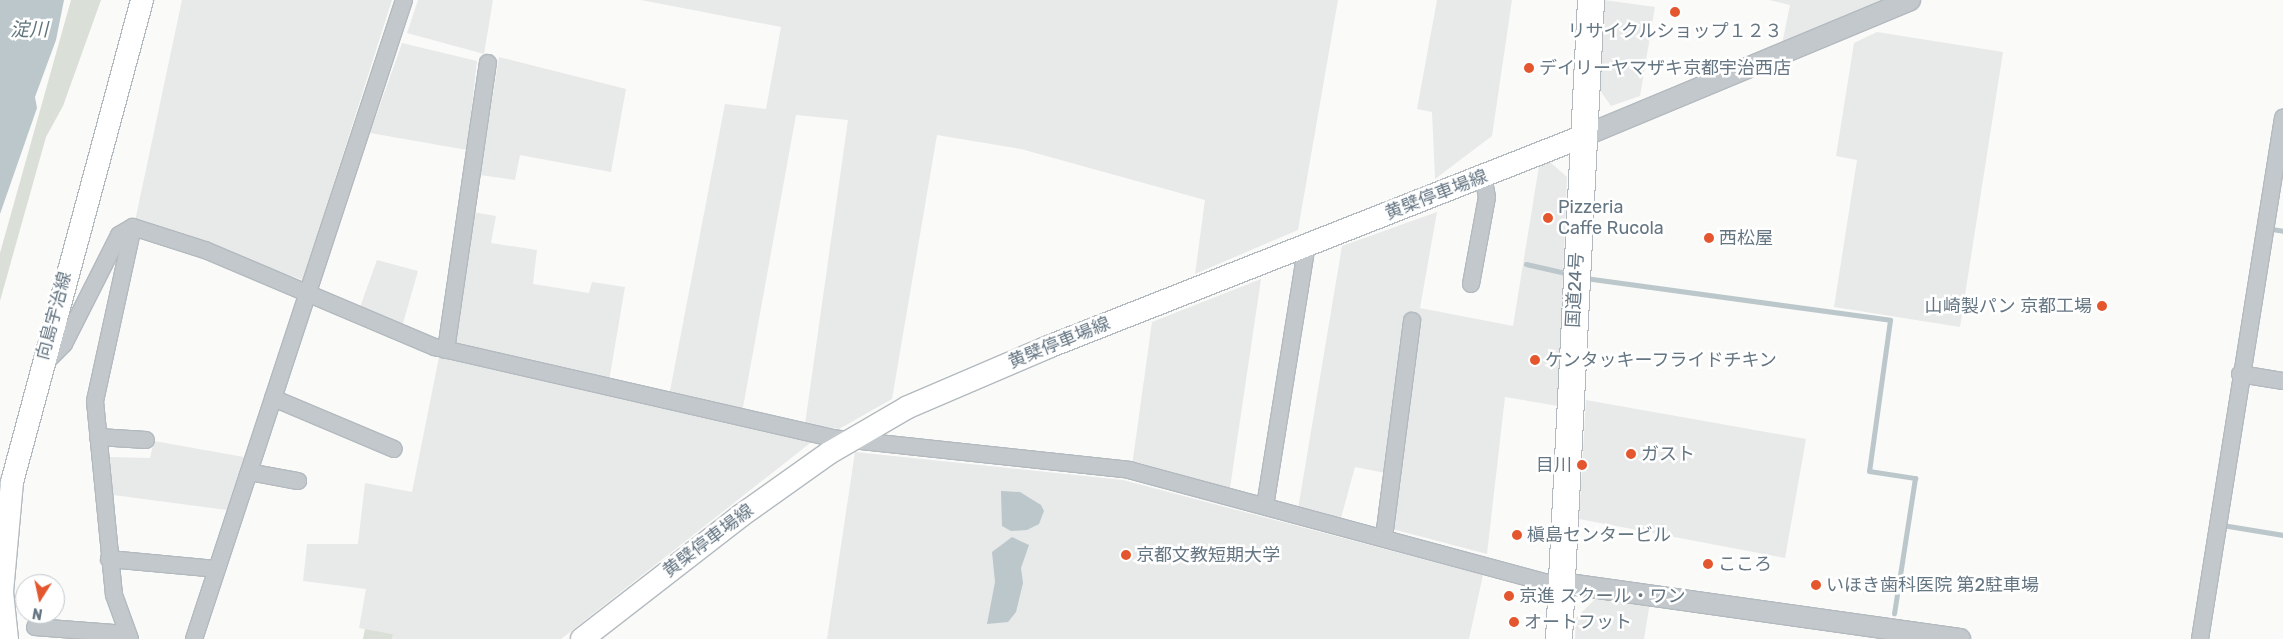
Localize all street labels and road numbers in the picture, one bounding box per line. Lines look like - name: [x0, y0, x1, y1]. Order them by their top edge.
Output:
- street label: 黄檗停車場線: [1382, 166, 1490, 224]
- street label: 国道24号: [1562, 252, 1588, 328]
- street label: 向島宇治線: [32, 270, 76, 362]
- street label: 黄檗停車場線: [1005, 313, 1113, 373]
- street label: 黄檗停車場線: [658, 500, 758, 582]

